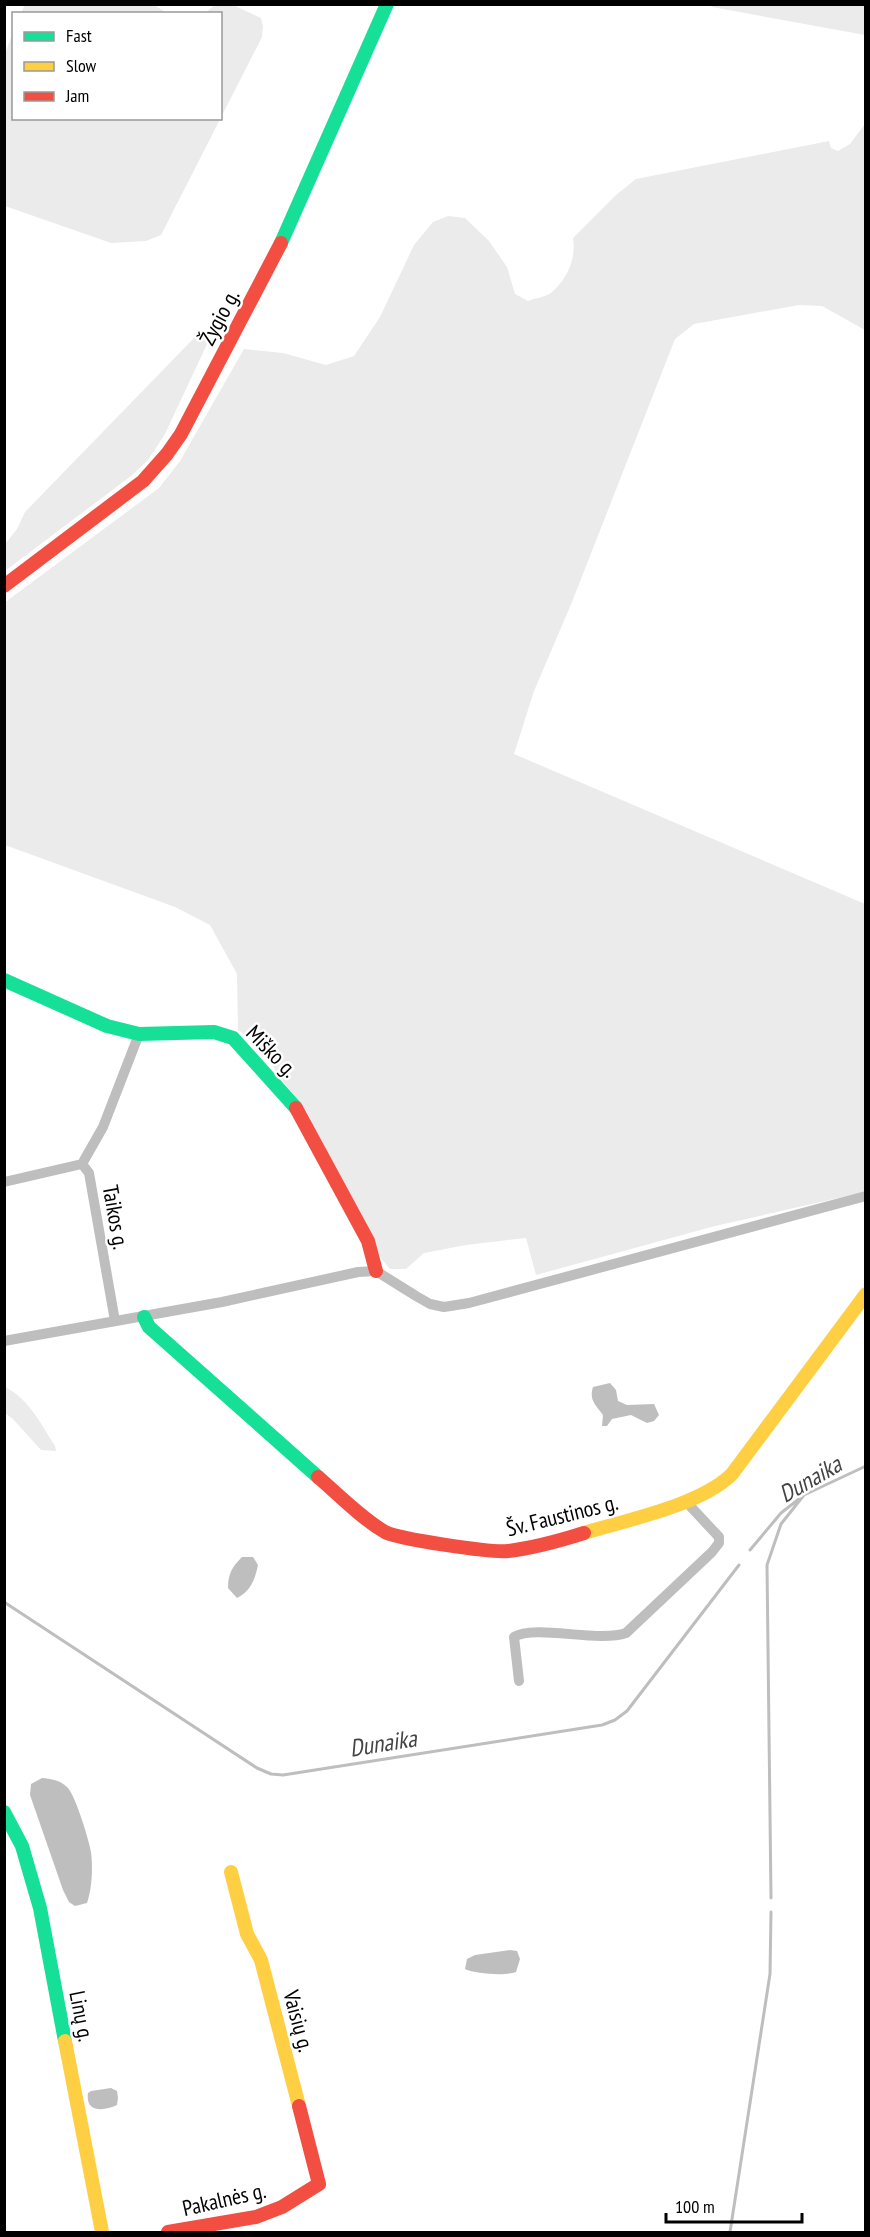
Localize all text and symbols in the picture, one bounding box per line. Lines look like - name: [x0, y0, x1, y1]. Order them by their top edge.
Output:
- legend: [12, 12, 222, 120]
- text: Fast: [66, 24, 92, 47]
- text: Slow: [66, 54, 97, 77]
- text: Jam: [65, 84, 89, 107]
- street label: Žygio g.: [193, 284, 245, 350]
- street label: Miško g.: [240, 1019, 304, 1083]
- street label: Taikos g.: [97, 1183, 135, 1251]
- water label: Dunaika: [773, 1448, 848, 1509]
- street label: Šv. Faustinos g.: [503, 1488, 621, 1542]
- water label: Dunaika: [347, 1722, 420, 1764]
- street label: Vaisių g.: [277, 1986, 321, 2055]
- street label: Linų g.: [63, 1988, 101, 2044]
- street label: Pakalnės g.: [180, 2176, 269, 2222]
- scale bar: [666, 2186, 802, 2224]
- text: 100 m: [675, 2195, 715, 2218]

